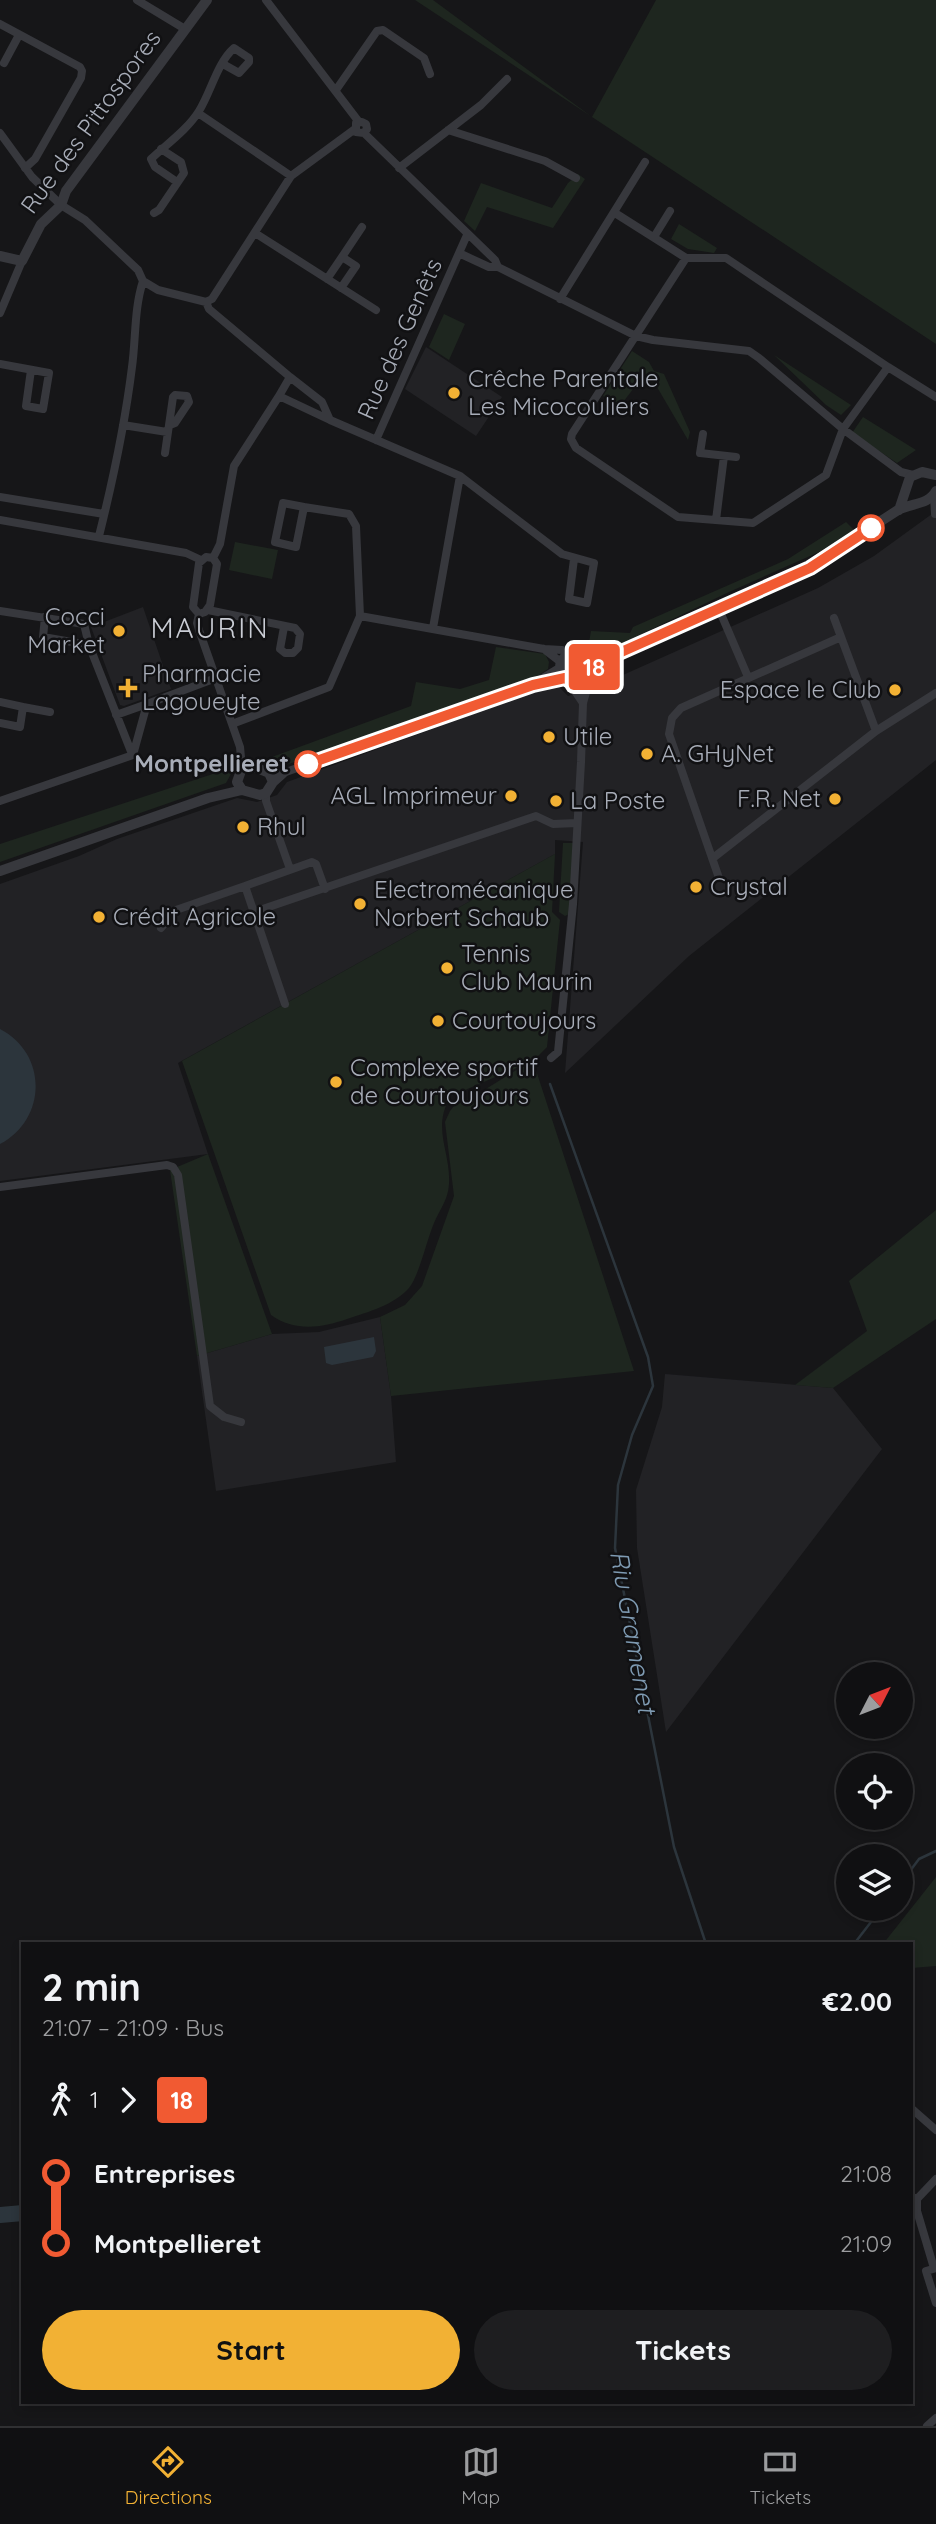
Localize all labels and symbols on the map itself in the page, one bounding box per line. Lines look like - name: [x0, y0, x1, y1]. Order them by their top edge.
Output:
- street label: Rue des Pittospores: [14, 24, 167, 219]
- street label: Rue des Genêts: [350, 253, 448, 424]
- place label: Crêche Parentale Les Micocouliers: [468, 363, 659, 421]
- marker: Crêche Parentale Les Micocouliers: [446, 385, 462, 401]
- unlabelled marker: [858, 515, 884, 541]
- place label: Cocci Market: [27, 601, 105, 659]
- district label: MAURIN: [150, 610, 270, 645]
- marker: Cocci Market: [111, 623, 127, 639]
- line badge: 18: [562, 644, 626, 690]
- place label: Pharmacie Lagoueyte: [142, 658, 261, 716]
- place label: Espace le Club: [720, 674, 881, 704]
- marker: Pharmacie Lagoueyte: [120, 680, 136, 696]
- marker: Espace le Club: [887, 682, 903, 698]
- place label: Utile: [563, 721, 612, 751]
- marker: Utile: [541, 729, 557, 745]
- place label: A. GHyNet: [661, 738, 774, 768]
- marker: A. GHyNet: [639, 746, 655, 762]
- place label: Montpellieret: [134, 748, 289, 778]
- marker: Montpellieret: [295, 751, 321, 777]
- place label: AGL Imprimeur: [330, 780, 497, 810]
- place label: F.R. Net: [737, 783, 821, 813]
- place label: La Poste: [570, 785, 665, 815]
- marker: AGL Imprimeur: [503, 788, 519, 804]
- marker: F.R. Net: [827, 791, 843, 807]
- marker: La Poste: [548, 793, 564, 809]
- place label: Rhul: [257, 811, 306, 841]
- marker: Rhul: [235, 819, 251, 835]
- place label: Crystal: [710, 871, 788, 901]
- place label: Electromécanique Norbert Schaub: [374, 874, 573, 932]
- marker: Crystal: [688, 879, 704, 895]
- marker: Electromécanique Norbert Schaub: [352, 896, 368, 912]
- place label: Crédit Agricole: [113, 901, 276, 931]
- marker: Crédit Agricole: [91, 909, 107, 925]
- place label: Tennis Club Maurin: [461, 938, 593, 996]
- marker: Tennis Club Maurin: [439, 960, 455, 976]
- place label: Courtoujours: [452, 1005, 596, 1035]
- marker: Courtoujours: [430, 1013, 446, 1029]
- place label: Complexe sportif de Courtoujours: [350, 1052, 539, 1110]
- marker: Complexe sportif de Courtoujours: [328, 1074, 344, 1090]
- water label: Riu Gramenet: [603, 1548, 665, 1719]
- north arrow: [836, 1662, 914, 1740]

